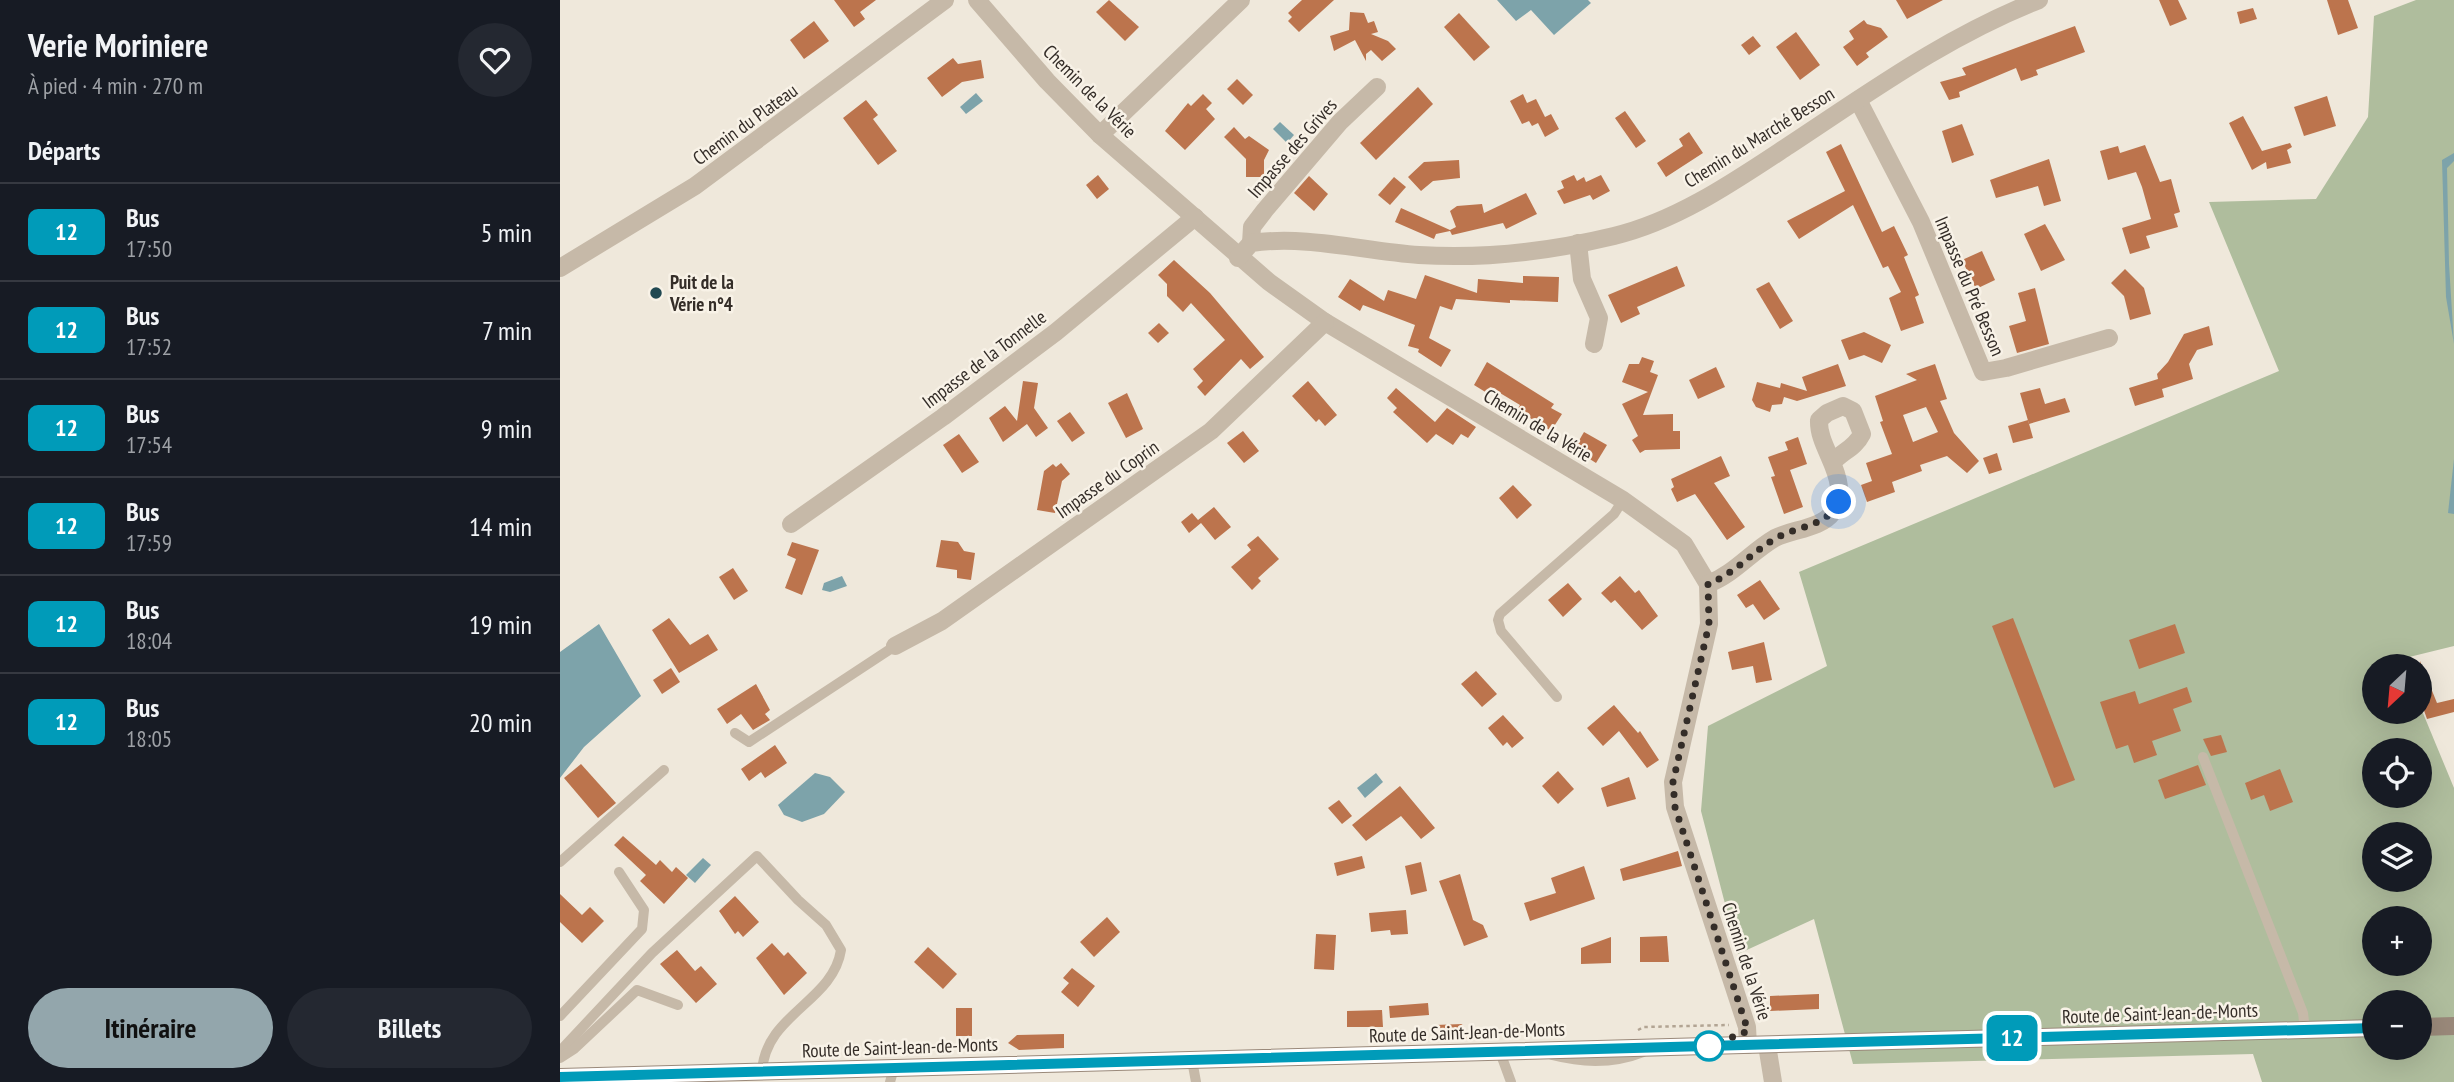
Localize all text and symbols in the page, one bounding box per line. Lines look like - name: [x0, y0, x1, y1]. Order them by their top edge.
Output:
- text: Verie Moriniere: [28, 23, 208, 66]
- button: heart: [458, 23, 532, 97]
- street label: Chemin de la Vérie: [1038, 39, 1142, 143]
- text: À pied · 4 min · 270 m: [28, 71, 203, 100]
- street label: Chemin du Plateau: [688, 78, 802, 170]
- street label: Chemin du Marché Besson: [1680, 81, 1838, 193]
- street label: Impasse des Grives: [1242, 93, 1342, 203]
- text: Départs: [28, 134, 100, 167]
- text: Bus: [126, 201, 159, 234]
- street label: Impasse du Pré Besson: [1930, 213, 2010, 359]
- text: 12: [55, 216, 78, 247]
- text: 5 min: [481, 216, 532, 249]
- text: 17:50: [126, 234, 172, 263]
- place label: Puit de la Vérie n°4: [669, 270, 734, 316]
- marker: Puit de la Vérie n°4: [648, 285, 664, 301]
- text: Bus: [126, 299, 159, 332]
- street label: Impasse de la Tonnelle: [917, 304, 1051, 413]
- text: 12: [55, 314, 78, 345]
- text: 7 min: [482, 314, 532, 347]
- text: 17:52: [126, 332, 172, 361]
- street label: Chemin de la Vérie: [1479, 383, 1597, 467]
- text: Bus: [126, 397, 159, 430]
- text: 12: [55, 412, 78, 443]
- text: 9 min: [481, 412, 532, 445]
- text: 17:54: [126, 430, 172, 459]
- street label: Impasse du Coprin: [1051, 435, 1163, 523]
- your location: [1821, 484, 1856, 519]
- text: Bus: [126, 495, 159, 528]
- text: 12: [55, 510, 78, 541]
- text: 14 min: [469, 510, 532, 543]
- text: 17:59: [126, 528, 172, 557]
- text: Bus: [126, 593, 159, 626]
- text: 12: [55, 608, 78, 639]
- text: 19 min: [469, 608, 532, 641]
- text: 18:04: [126, 626, 172, 655]
- north arrow: [2362, 654, 2432, 724]
- map controls: [2362, 654, 2432, 1060]
- text: Bus: [126, 691, 159, 724]
- text: 12: [55, 706, 78, 737]
- text: 20 min: [469, 706, 532, 739]
- text: 18:05: [126, 724, 172, 753]
- button: locate: [2362, 738, 2432, 808]
- button: layers: [2362, 822, 2432, 892]
- street label: Chemin de la Vérie: [1717, 899, 1777, 1023]
- button: +: [2362, 906, 2432, 976]
- button: Itinéraire: [28, 988, 273, 1068]
- button: Billets: [287, 988, 532, 1068]
- button: −: [2362, 990, 2432, 1060]
- street label: Route de Saint-Jean-de-Monts: [2062, 998, 2258, 1028]
- line badge: 12: [1980, 1015, 2044, 1061]
- street label: Route de Saint-Jean-de-Monts: [1369, 1017, 1565, 1047]
- text: 12: [2001, 1022, 2023, 1053]
- unlabelled marker: [1694, 1031, 1724, 1061]
- street label: Route de Saint-Jean-de-Monts: [802, 1032, 998, 1062]

